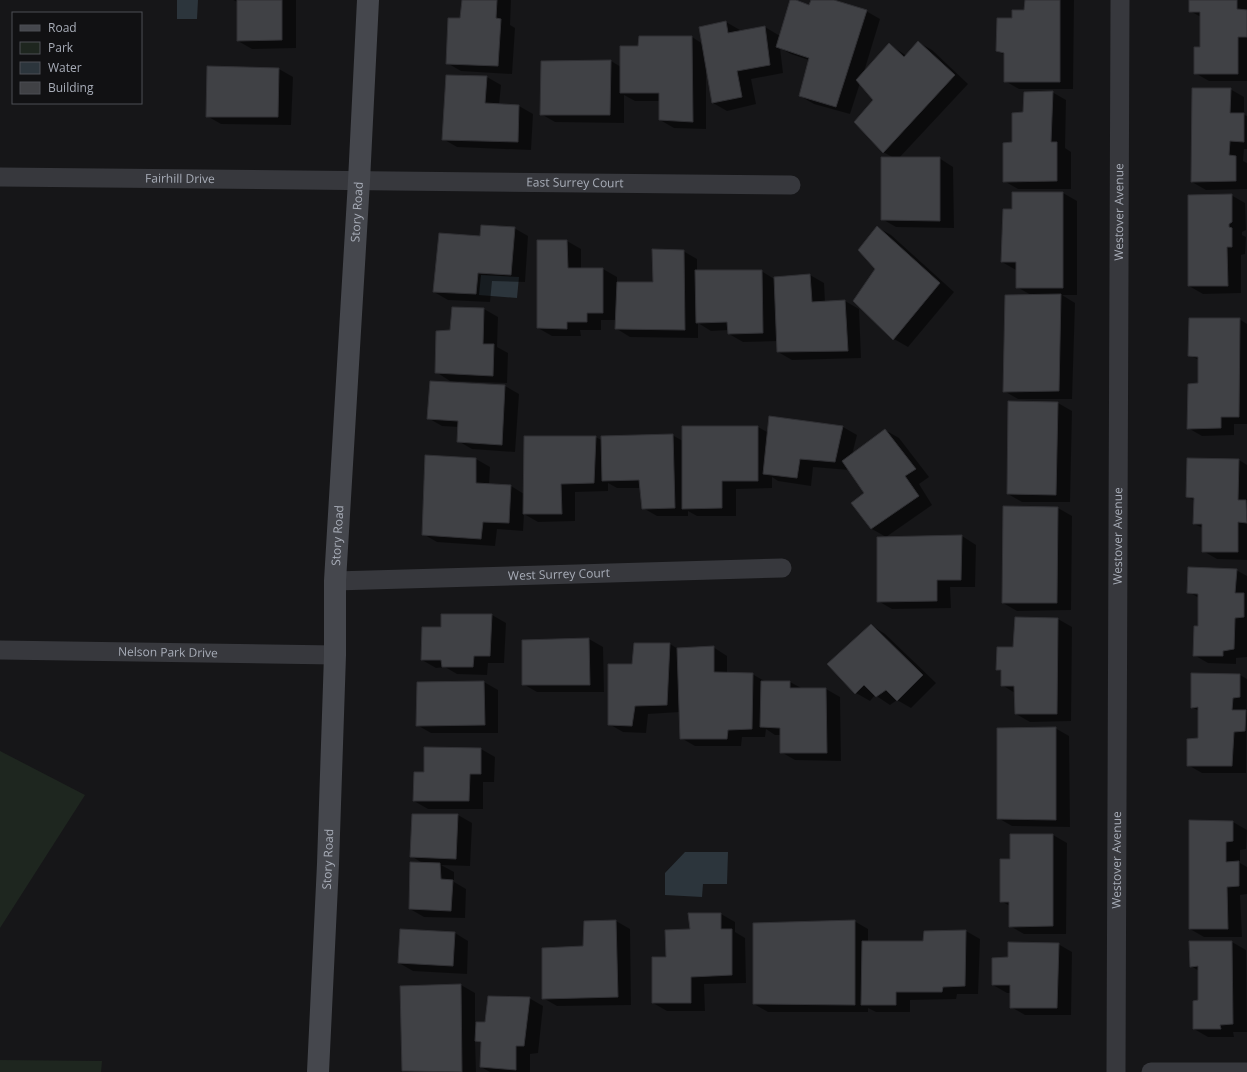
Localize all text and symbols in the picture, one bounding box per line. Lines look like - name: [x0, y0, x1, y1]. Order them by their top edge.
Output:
- legend: [12, 12, 142, 104]
- text: Road: [48, 19, 77, 36]
- text: Park: [48, 39, 74, 56]
- text: Water: [48, 59, 82, 76]
- text: Building: [48, 79, 94, 96]
- street label: Westover Avenue: [1110, 163, 1127, 261]
- street label: Fairhill Drive: [145, 169, 215, 187]
- street label: East Surrey Court: [526, 173, 624, 191]
- street label: Story Road: [346, 181, 367, 243]
- street label: Westover Avenue: [1109, 487, 1126, 585]
- street label: Story Road: [327, 505, 348, 566]
- street label: West Surrey Court: [508, 564, 610, 584]
- street label: Nelson Park Drive: [118, 643, 218, 661]
- street label: Westover Avenue: [1108, 811, 1125, 909]
- street label: Story Road: [318, 829, 337, 890]

